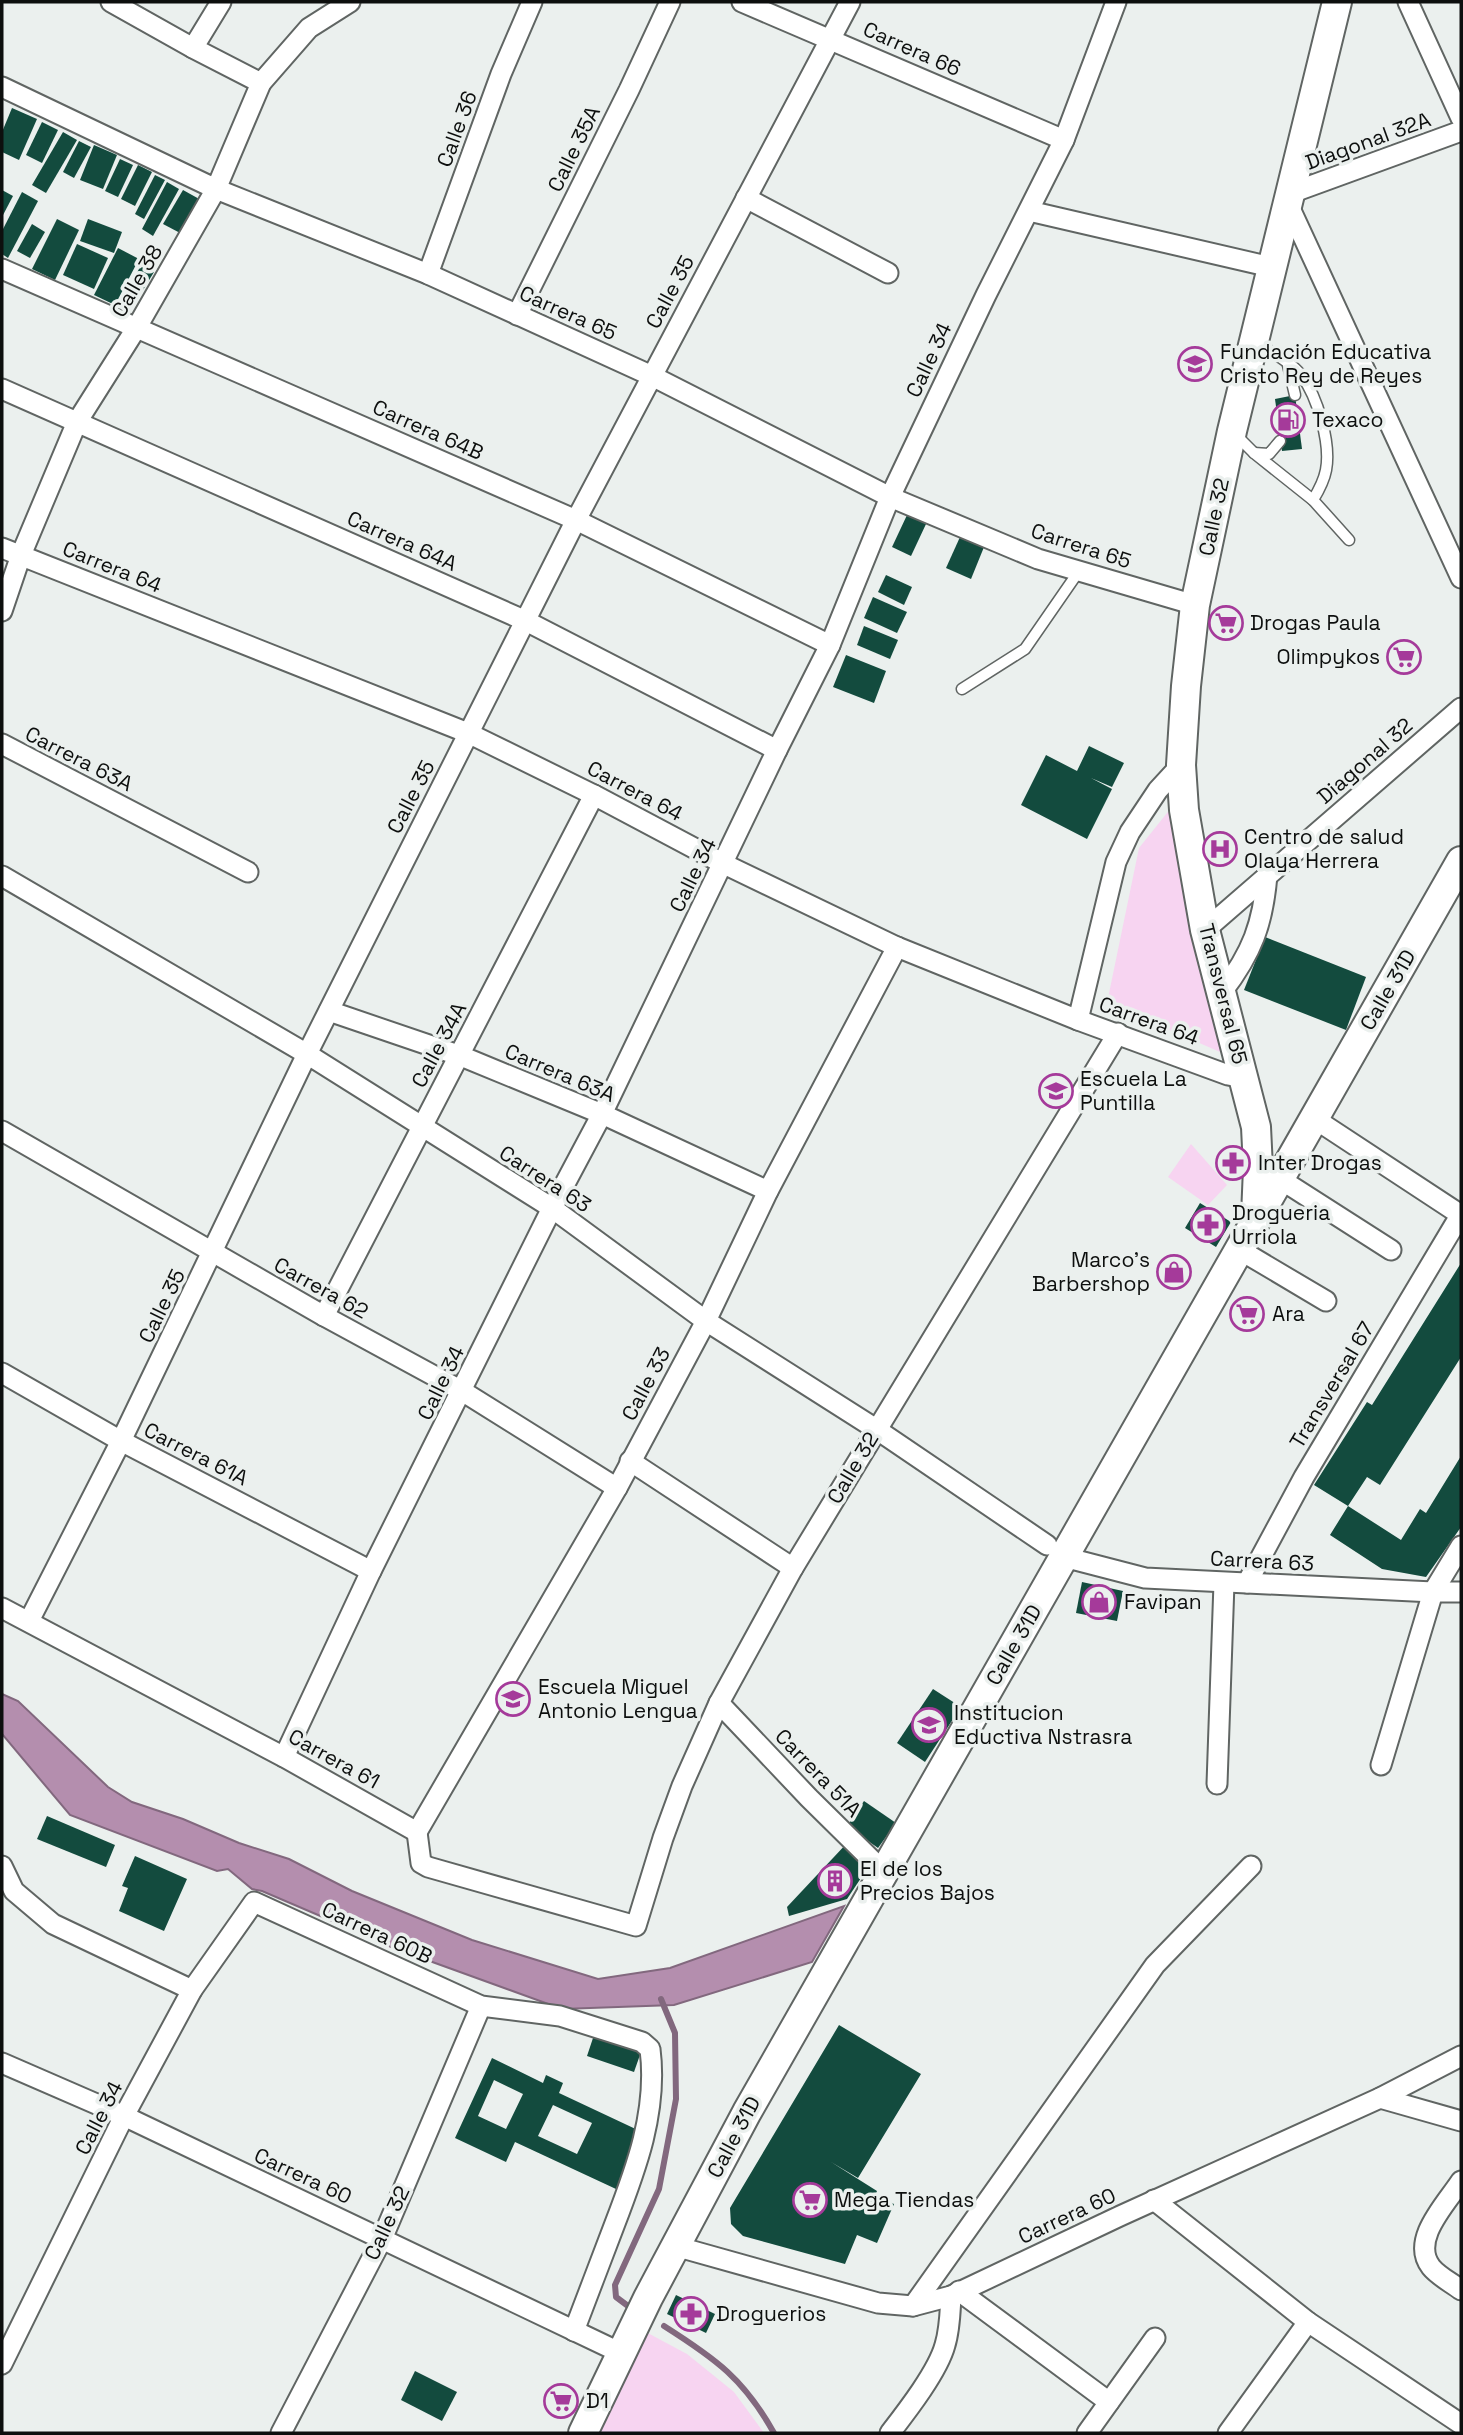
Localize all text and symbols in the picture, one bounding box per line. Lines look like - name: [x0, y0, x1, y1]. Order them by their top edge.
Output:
- street label: Carrera 66: [859, 15, 965, 82]
- street label: Calle 36: [430, 87, 483, 171]
- street label: Calle 35A: [541, 101, 606, 196]
- street label: Diagonal 32A: [1301, 105, 1434, 176]
- street label: Calle 38: [105, 240, 168, 322]
- street label: Calle 35: [639, 251, 700, 333]
- street label: Carrera 65: [515, 279, 621, 346]
- street label: Calle 34: [900, 318, 958, 402]
- place label: Fundación Educativa Cristo Rey de Reyes: [1220, 338, 1431, 389]
- school or university icon: Fundación Educativa Cristo Rey de Reyes: [1176, 345, 1214, 383]
- street label: Carrera 64B: [369, 393, 488, 466]
- fuel station icon: Texaco: [1269, 401, 1307, 439]
- place label: Texaco: [1312, 406, 1384, 433]
- street label: Calle 32: [1192, 475, 1235, 558]
- street label: Carrera 64A: [343, 504, 461, 577]
- street label: Carrera 65: [1028, 517, 1135, 574]
- street label: Carrera 64: [59, 534, 166, 599]
- supermarket icon: Drogas Paula: [1207, 604, 1245, 642]
- place label: Drogas Paula: [1250, 609, 1381, 636]
- supermarket icon: Olimpykos: [1385, 638, 1423, 676]
- place label: Olimpykos: [1276, 643, 1380, 670]
- street label: Diagonal 32: [1311, 712, 1418, 810]
- street label: Carrera 63A: [21, 720, 138, 797]
- street label: Carrera 64: [583, 754, 688, 827]
- street label: Calle 35: [381, 755, 441, 838]
- place label: Centro de salud Olaya Herrera: [1244, 823, 1404, 874]
- hospital icon: Centro de salud Olaya Herrera: [1201, 830, 1239, 868]
- street label: Calle 34: [663, 833, 722, 916]
- street label: Transversal 65: [1193, 921, 1254, 1067]
- street label: Calle 31D: [1354, 945, 1421, 1035]
- street label: Carrera 64: [1095, 990, 1203, 1051]
- street label: Calle 34A: [405, 997, 472, 1092]
- street label: Carrera 63A: [501, 1037, 619, 1108]
- place label: Escuela La Puntilla: [1080, 1065, 1187, 1116]
- school or university icon: Escuela La Puntilla: [1037, 1072, 1075, 1110]
- street label: Carrera 63: [494, 1139, 596, 1218]
- pharmacy icon: Inter Drogas: [1214, 1144, 1252, 1182]
- place label: Inter Drogas: [1258, 1149, 1382, 1176]
- place label: Drogueria Urriola: [1232, 1199, 1330, 1250]
- pharmacy icon: Drogueria Urriola: [1189, 1206, 1227, 1244]
- place label: Marco's Barbershop: [1032, 1246, 1150, 1297]
- street label: Carrera 62: [269, 1251, 373, 1325]
- shop icon: Marco's Barbershop: [1155, 1253, 1193, 1291]
- street label: Calle 35: [132, 1264, 191, 1347]
- supermarket icon: Ara: [1228, 1295, 1266, 1333]
- place label: Ara: [1272, 1300, 1305, 1327]
- street label: Transversal 67: [1283, 1316, 1380, 1453]
- street label: Calle 34: [411, 1341, 470, 1424]
- street label: Calle 33: [615, 1343, 676, 1425]
- street label: Carrera 61A: [140, 1416, 253, 1491]
- street label: Calle 32: [821, 1427, 884, 1509]
- street label: Carrera 63: [1209, 1544, 1315, 1577]
- shop icon: Favipan: [1080, 1583, 1118, 1621]
- place label: Favipan: [1124, 1588, 1202, 1615]
- street label: Calle 31D: [980, 1600, 1047, 1690]
- place label: Escuela Miguel Antonio Lengua: [538, 1673, 698, 1724]
- school or university icon: Escuela Miguel Antonio Lengua: [494, 1680, 532, 1718]
- place label: Institucion Eductiva Nstrasra: [954, 1699, 1132, 1750]
- school or university icon: Institucion Eductiva Nstrasra: [910, 1706, 948, 1744]
- street label: Carrera 61: [284, 1722, 385, 1795]
- street label: Carrera 51A: [769, 1723, 867, 1823]
- place label: El de los Precios Bajos: [860, 1855, 995, 1906]
- building icon: El de los Precios Bajos: [816, 1862, 854, 1900]
- street label: Carrera 60B: [318, 1895, 437, 1970]
- street label: Calle 34: [68, 2076, 129, 2159]
- street label: Calle 31D: [701, 2091, 766, 2182]
- street label: Carrera 60: [250, 2141, 356, 2210]
- street label: Calle 32: [358, 2181, 415, 2264]
- supermarket icon: Mega Tiendas: [791, 2181, 829, 2219]
- street label: Carrera 60: [1014, 2181, 1120, 2250]
- place label: Mega Tiendas: [834, 2186, 974, 2213]
- pharmacy icon: Droguerios: [672, 2295, 710, 2333]
- place label: Droguerios: [716, 2300, 826, 2327]
- supermarket icon: D1: [542, 2382, 580, 2420]
- place label: D1: [586, 2387, 609, 2414]

